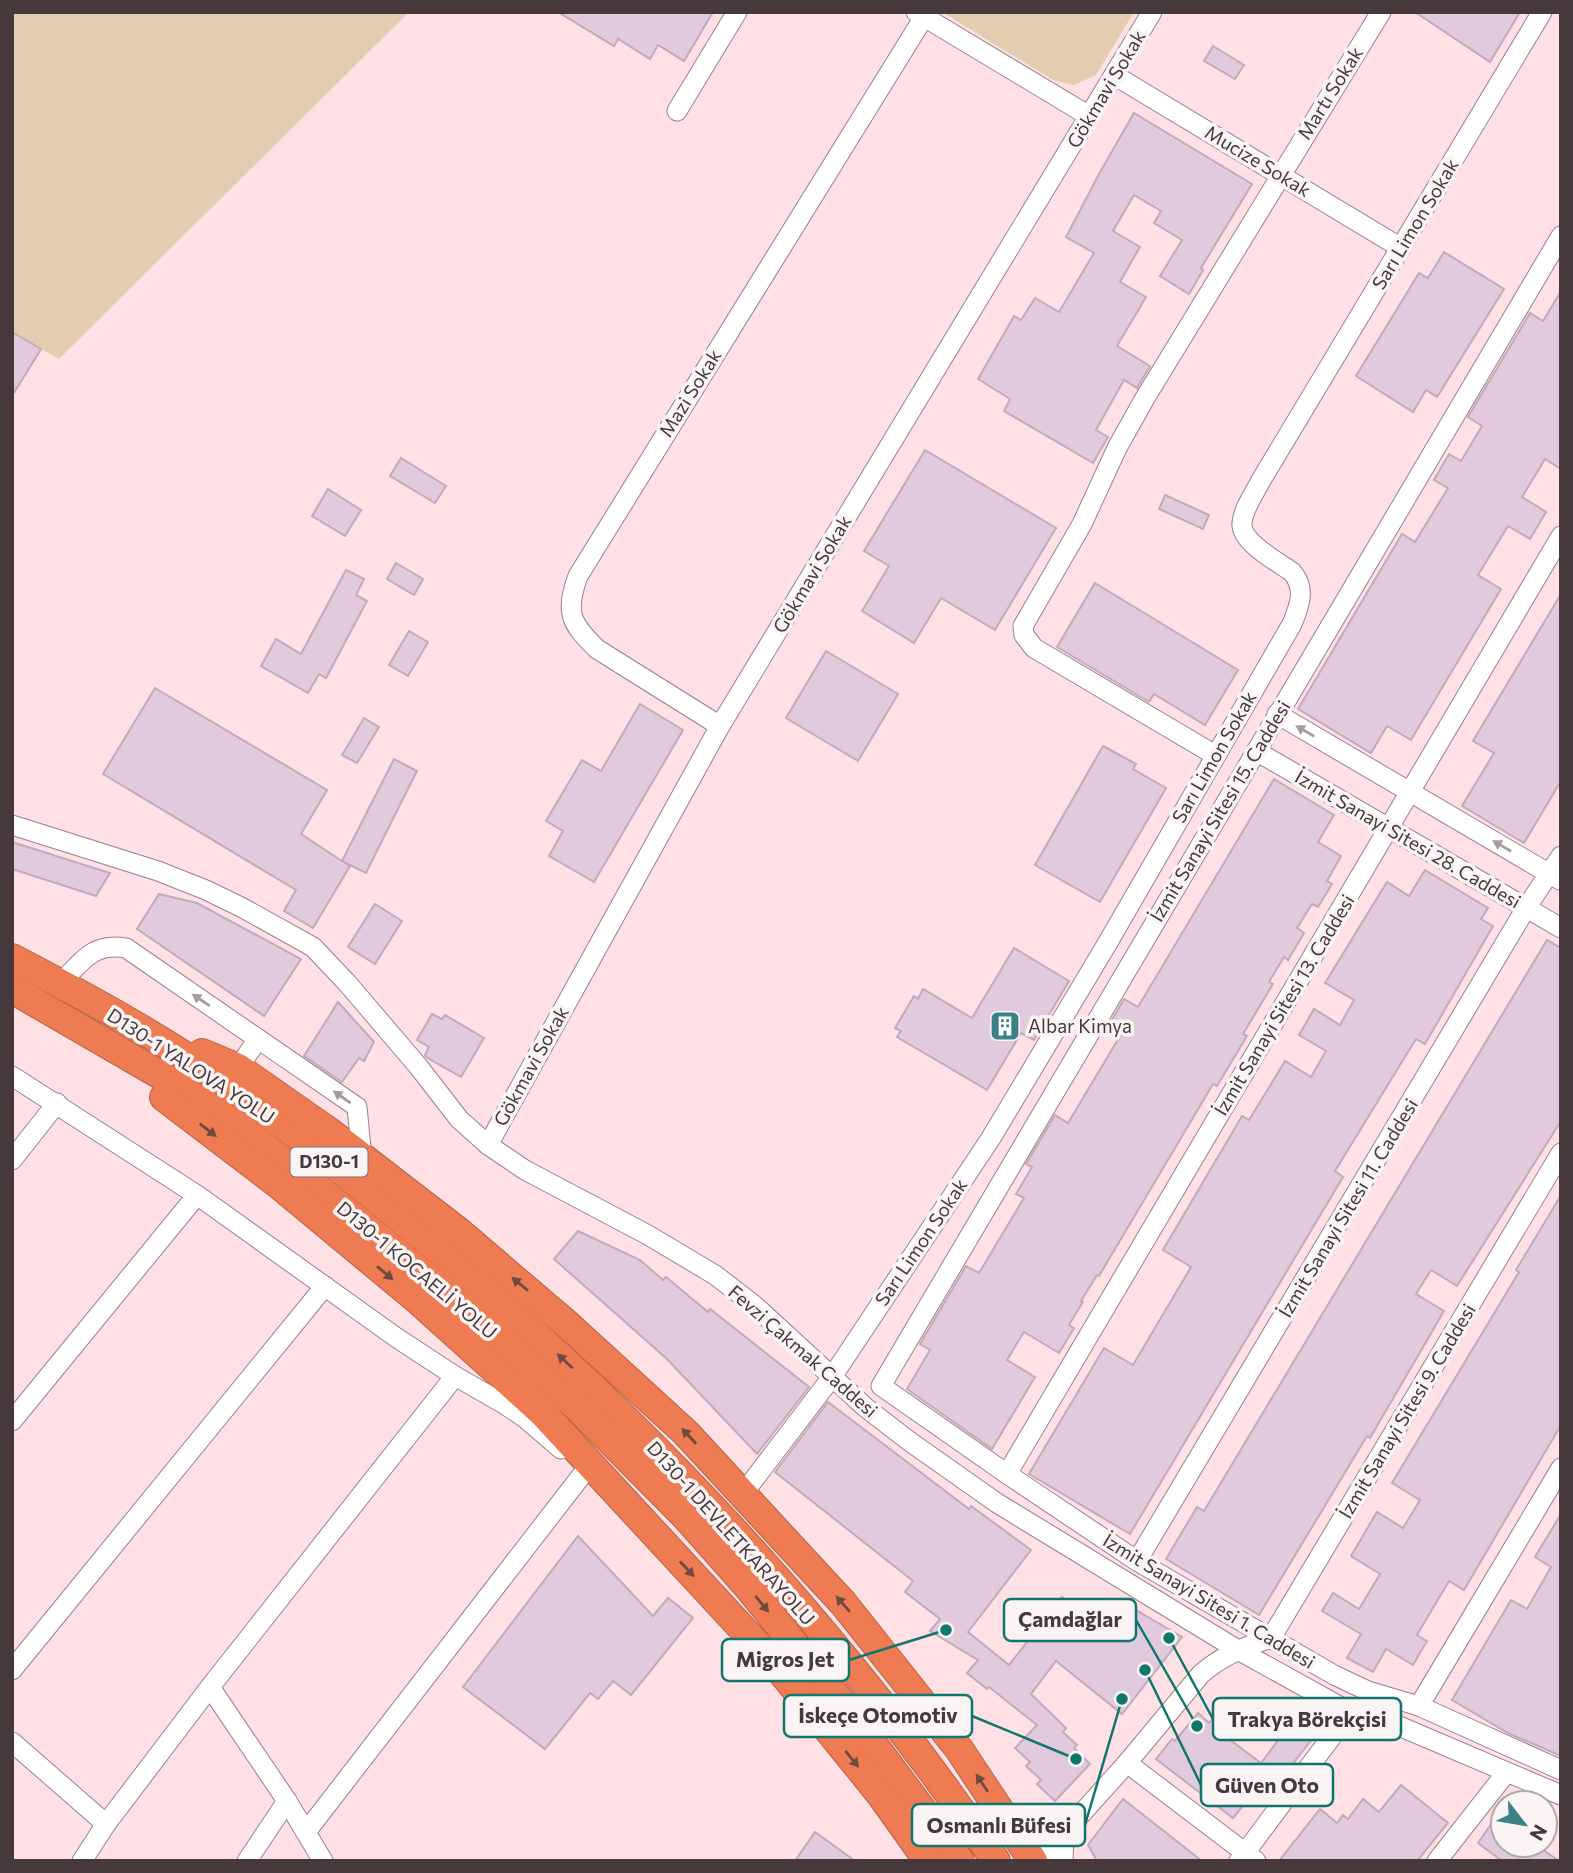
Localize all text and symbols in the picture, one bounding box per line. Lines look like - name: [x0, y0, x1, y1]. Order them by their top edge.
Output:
- street label: Gökmavi Sokak: [1061, 26, 1150, 152]
- street label: Martı Sokak: [1292, 42, 1367, 143]
- street label: Mucize Sokak: [1201, 120, 1315, 201]
- street label: Sarı Limon Sokak: [1366, 154, 1463, 293]
- street label: Mazi Sokak: [654, 345, 726, 441]
- street label: Gökmavi Sokak: [767, 511, 856, 637]
- street label: Sarı Limon Sokak: [1166, 687, 1261, 827]
- street label: İzmit Sanayi Sitesi 15. Caddesi: [1144, 696, 1295, 925]
- one-way arrow: [1296, 725, 1315, 737]
- street label: İzmit Sanayi Sitesi 28. Caddesi: [1291, 764, 1525, 913]
- one-way arrow: [1492, 839, 1511, 852]
- street label: İzmit Sanayi Sitesi 13. Caddesi: [1208, 890, 1359, 1119]
- one-way arrow: [192, 993, 210, 1007]
- street label: Gökmavi Sokak: [488, 1002, 573, 1130]
- street label: D130-1 YALOVA YOLU: [103, 1003, 279, 1128]
- building icon: Albar Kimya: [988, 1009, 1022, 1043]
- place label: Albar Kimya: [1028, 1014, 1132, 1037]
- one-way arrow: [333, 1090, 351, 1104]
- street label: İzmit Sanayi Sitesi 11. Caddesi: [1273, 1094, 1422, 1321]
- one-way arrow: [199, 1123, 217, 1137]
- road number: D130-1: [290, 1148, 368, 1176]
- street label: Sarı Limon Sokak: [870, 1174, 972, 1310]
- street label: D130-1 KOCAELİ YOLU: [333, 1196, 502, 1343]
- one-way arrow: [376, 1265, 393, 1280]
- one-way arrow: [511, 1276, 529, 1292]
- street label: Fevzi Çakmak Caddesi: [724, 1280, 883, 1422]
- street label: İzmit Sanayi Sitesi 9. Caddesi: [1333, 1299, 1480, 1522]
- one-way arrow: [556, 1353, 574, 1369]
- one-way arrow: [681, 1428, 697, 1445]
- street label: D130-1 DEVLETKARAYOLU: [643, 1436, 820, 1629]
- street label: İzmit Sanayi Sitesi 1. Caddesi: [1099, 1528, 1319, 1673]
- one-way arrow: [679, 1560, 695, 1578]
- one-way arrow: [755, 1595, 770, 1613]
- one-way arrow: [836, 1595, 851, 1612]
- callout: Çamdağlar: [1004, 1599, 1136, 1641]
- text: Çamdağlar: [1018, 1606, 1122, 1631]
- callout: Migros Jet: [722, 1639, 849, 1681]
- text: Migros Jet: [736, 1646, 834, 1671]
- callout: İskeçe Otomotiv: [784, 1695, 972, 1737]
- callout: Trakya Börekçisi: [1213, 1698, 1401, 1740]
- text: İskeçe Otomotiv: [798, 1702, 958, 1727]
- text: Trakya Börekçisi: [1227, 1706, 1387, 1731]
- one-way arrow: [844, 1751, 859, 1768]
- callout: Güven Oto: [1201, 1764, 1333, 1806]
- text: Güven Oto: [1215, 1772, 1319, 1797]
- one-way arrow: [976, 1774, 989, 1793]
- north arrow: [1489, 1789, 1559, 1859]
- callout: Osmanlı Büfesi: [912, 1804, 1085, 1846]
- text: Osmanlı Büfesi: [927, 1812, 1071, 1837]
- text: N: [1525, 1821, 1553, 1845]

